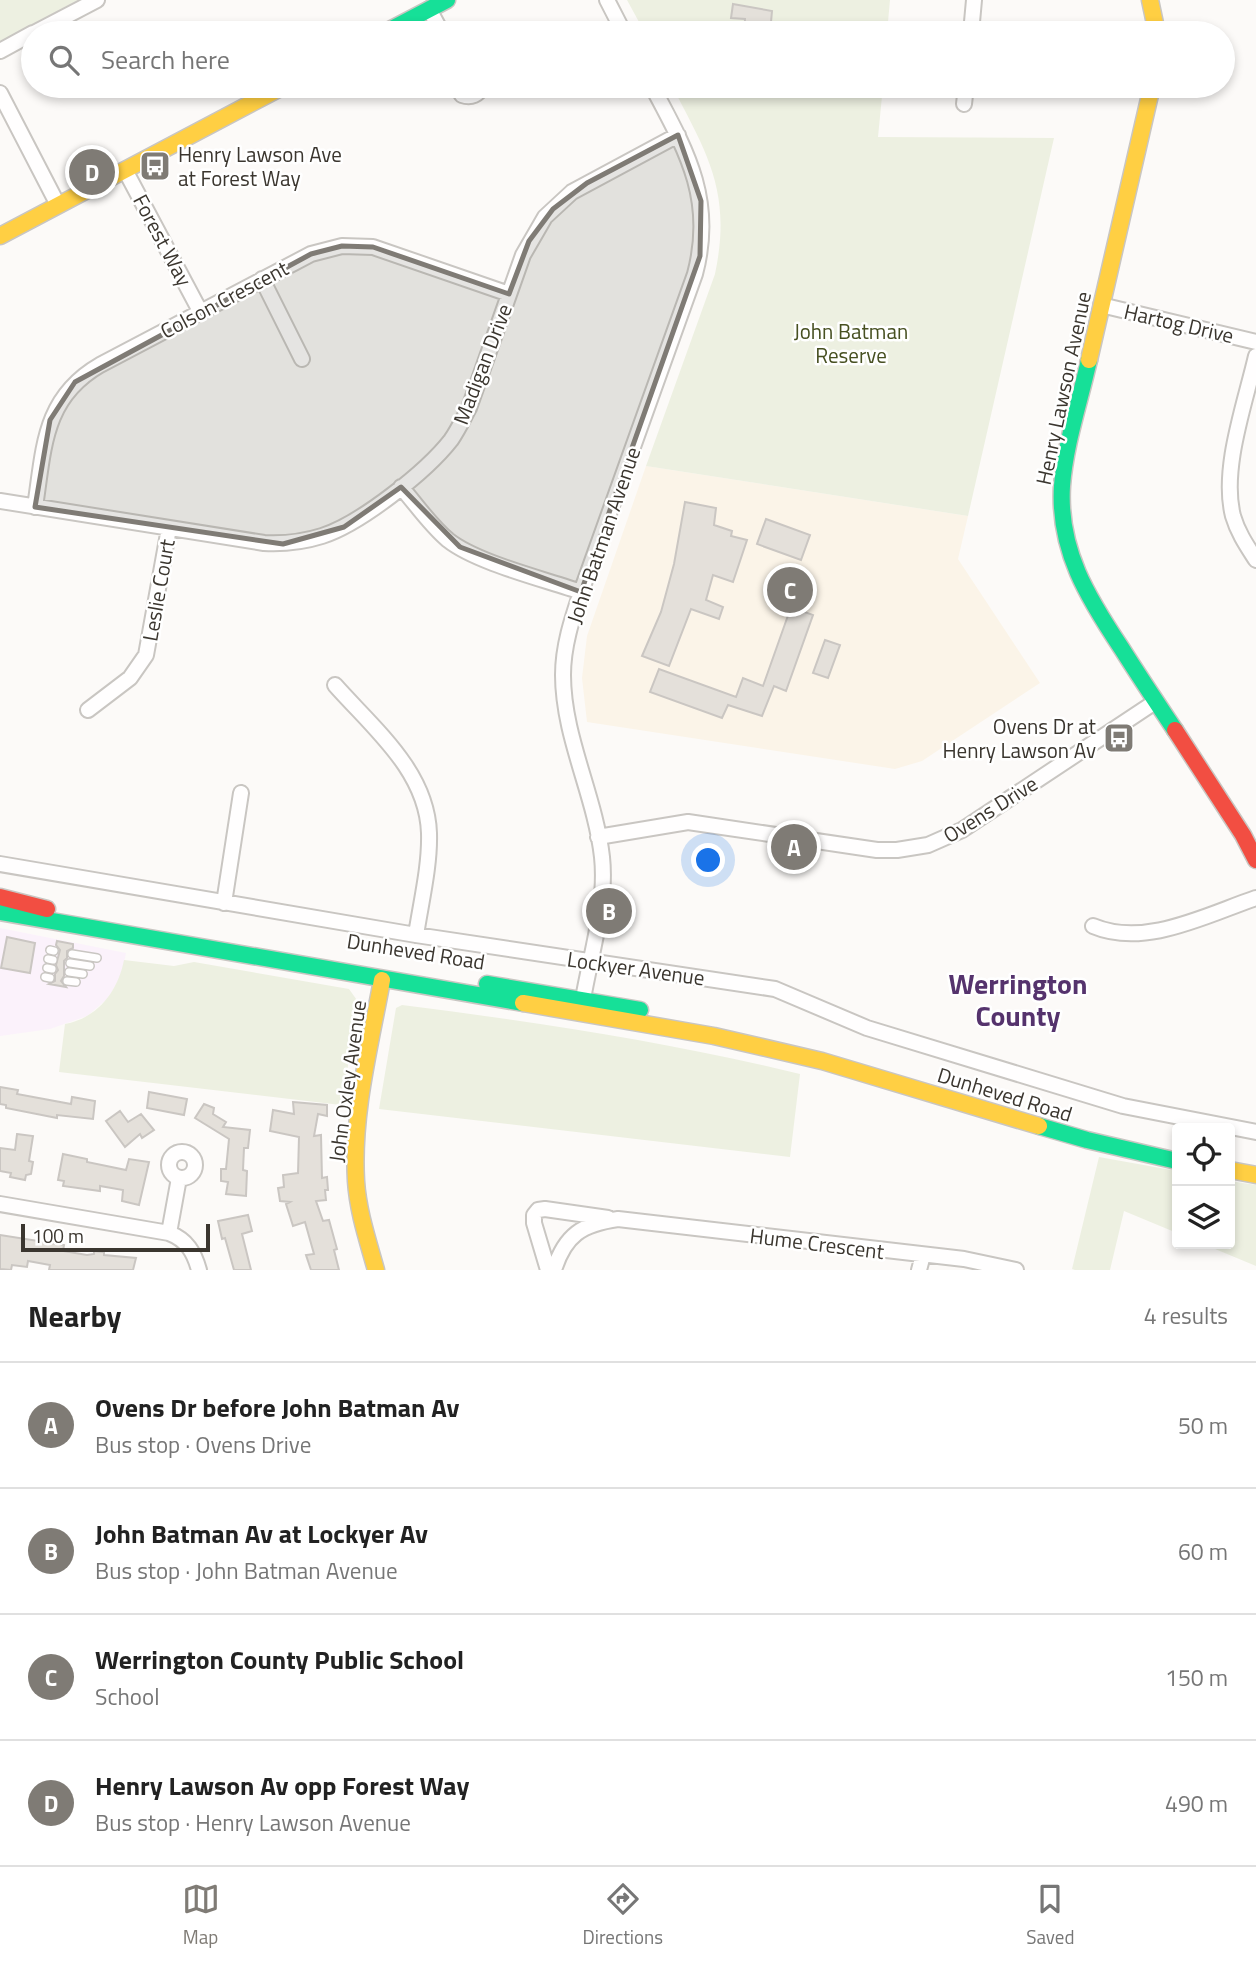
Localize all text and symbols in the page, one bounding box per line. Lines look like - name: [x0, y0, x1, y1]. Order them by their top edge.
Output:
- search box: [21, 21, 1235, 98]
- text: Search here: [101, 40, 230, 79]
- icon: search: [45, 41, 83, 79]
- place label: Henry Lawson Ave at Forest Way: [178, 138, 342, 194]
- pin: D: [69, 146, 115, 198]
- bus stop icon: Henry Lawson Ave at Forest Way: [138, 149, 172, 183]
- street label: Forest Way: [125, 188, 201, 292]
- street label: Colson Crescent: [154, 252, 294, 346]
- street label: Henry Lawson Avenue: [1027, 288, 1099, 488]
- street label: Hartog Drive: [1121, 295, 1237, 351]
- street label: Madigan Drive: [444, 299, 520, 429]
- park label: John Batman Reserve: [794, 315, 908, 371]
- street label: John Batman Avenue: [558, 442, 648, 628]
- street label: Leslie Court: [133, 536, 183, 644]
- pin: C: [767, 564, 813, 616]
- place label: Ovens Dr at Henry Lawson Av: [943, 710, 1097, 766]
- bus stop icon: Ovens Dr at Henry Lawson Av: [1102, 721, 1136, 755]
- street label: Ovens Drive: [937, 767, 1043, 851]
- pin: A: [771, 821, 817, 873]
- your location: [691, 843, 725, 877]
- pin: B: [586, 885, 632, 937]
- street label: Dunheved Road: [345, 924, 487, 978]
- street label: Lockyer Avenue: [565, 943, 707, 993]
- district label: Werrington County: [949, 962, 1087, 1037]
- street label: John Oxley Avenue: [320, 998, 374, 1164]
- street label: Dunheved Road: [934, 1058, 1076, 1130]
- map controls: [1172, 1123, 1235, 1249]
- button: locate: [1172, 1123, 1235, 1186]
- button: layers: [1172, 1186, 1235, 1249]
- street label: Hume Crescent: [748, 1219, 887, 1267]
- scale bar: [21, 1221, 210, 1253]
- text: 100 m: [32, 1221, 84, 1250]
- text: Nearby: [28, 1293, 121, 1339]
- text: 4 results: [1144, 1298, 1228, 1333]
- text: Ovens Dr before John Batman Av: [95, 1388, 459, 1427]
- text: A: [44, 1408, 58, 1443]
- text: 50 m: [1178, 1408, 1228, 1443]
- text: Bus stop · Ovens Drive: [95, 1427, 311, 1462]
- text: John Batman Av at Lockyer Av: [95, 1514, 428, 1553]
- text: B: [44, 1534, 58, 1569]
- text: 60 m: [1178, 1534, 1228, 1569]
- text: Bus stop · John Batman Avenue: [95, 1553, 398, 1588]
- text: Werrington County Public School: [95, 1640, 464, 1679]
- text: C: [45, 1660, 57, 1695]
- text: 150 m: [1165, 1660, 1228, 1695]
- text: School: [95, 1679, 159, 1714]
- text: Henry Lawson Av opp Forest Way: [95, 1766, 469, 1805]
- text: D: [44, 1786, 58, 1821]
- text: 490 m: [1165, 1786, 1228, 1821]
- text: Bus stop · Henry Lawson Avenue: [95, 1805, 411, 1840]
- tab: Map: [182, 1880, 220, 1951]
- tab: Directions: [583, 1880, 663, 1951]
- tab: Saved: [1026, 1880, 1074, 1951]

